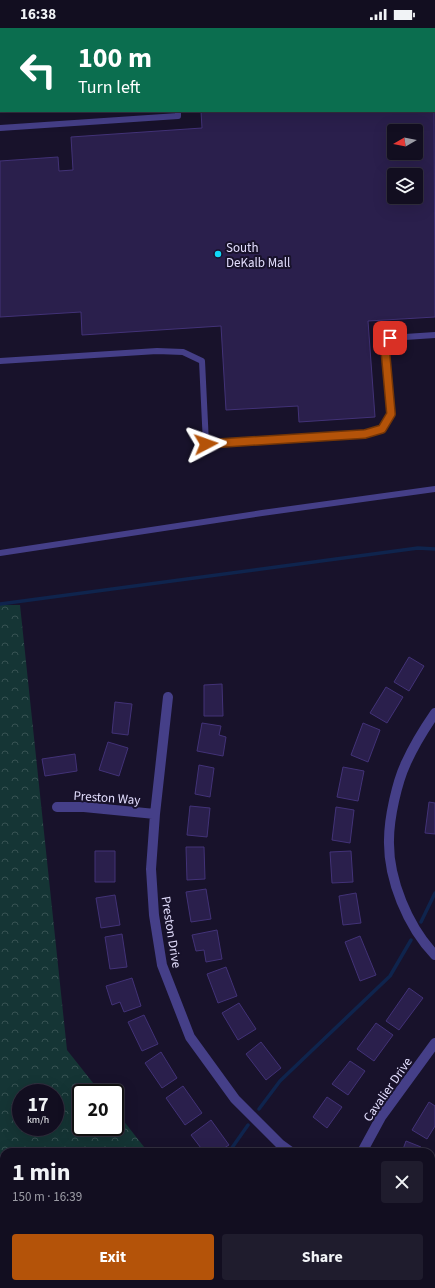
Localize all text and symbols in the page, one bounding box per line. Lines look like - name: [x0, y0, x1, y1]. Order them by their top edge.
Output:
- text: 16:38: [20, 4, 56, 25]
- text: 100 m: [78, 38, 152, 78]
- icon: left: [12, 44, 64, 96]
- text: Turn left: [78, 75, 140, 100]
- north arrow: [387, 124, 423, 160]
- map controls: [387, 124, 423, 204]
- button: layers: [387, 168, 423, 204]
- place label: South DeKalb Mall: [226, 239, 290, 272]
- marker: South DeKalb Mall: [213, 249, 223, 259]
- pin: [373, 321, 407, 355]
- icon: arrive: [379, 327, 401, 349]
- position arrow: [185, 423, 227, 465]
- street label: Preston Way: [73, 787, 141, 809]
- street label: Preston Drive: [156, 895, 186, 969]
- street label: Cavalier Drive: [359, 1054, 417, 1125]
- speed limit sign: 20: [72, 1084, 124, 1136]
- text: 17: [27, 1091, 49, 1119]
- text: km/h: [27, 1113, 49, 1127]
- text: 1 min: [12, 1155, 70, 1190]
- button: close: [381, 1161, 423, 1203]
- text: 150 m · 16:39: [12, 1188, 82, 1206]
- button: Exit: [12, 1234, 214, 1280]
- button: Share: [222, 1234, 423, 1280]

